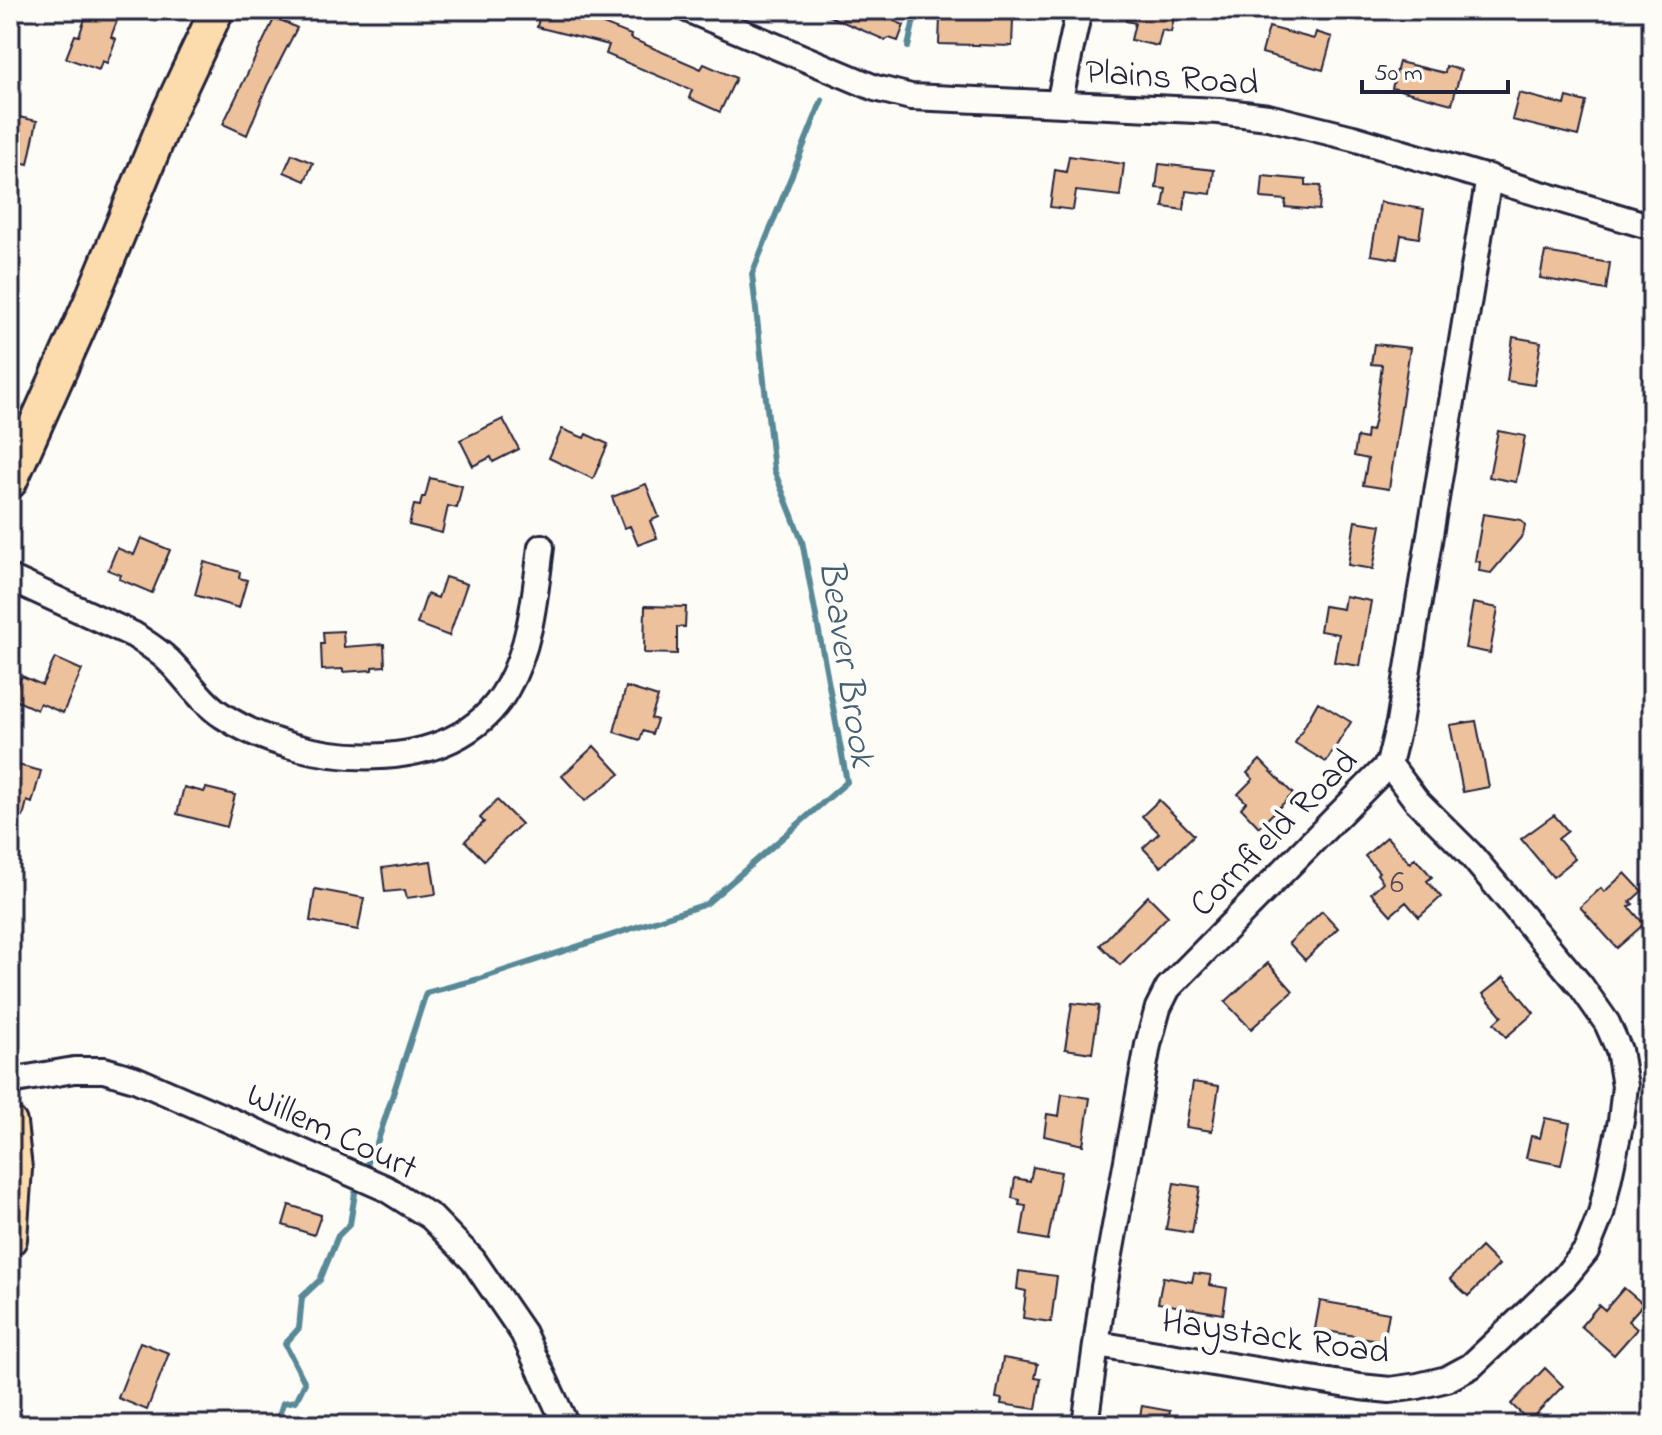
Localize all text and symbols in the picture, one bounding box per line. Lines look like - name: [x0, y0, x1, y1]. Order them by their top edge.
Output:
- scale bar: [1362, 44, 1508, 94]
- street label: Plains Road: [1083, 47, 1260, 112]
- text: 50 m: [1374, 57, 1423, 92]
- water label: Beaver Brook: [801, 556, 889, 773]
- street label: Cornfield Road: [1179, 738, 1372, 931]
- house number: 6: [1390, 861, 1404, 908]
- street label: Willem Court: [237, 1070, 425, 1196]
- street label: Haystack Road: [1158, 1296, 1393, 1381]

